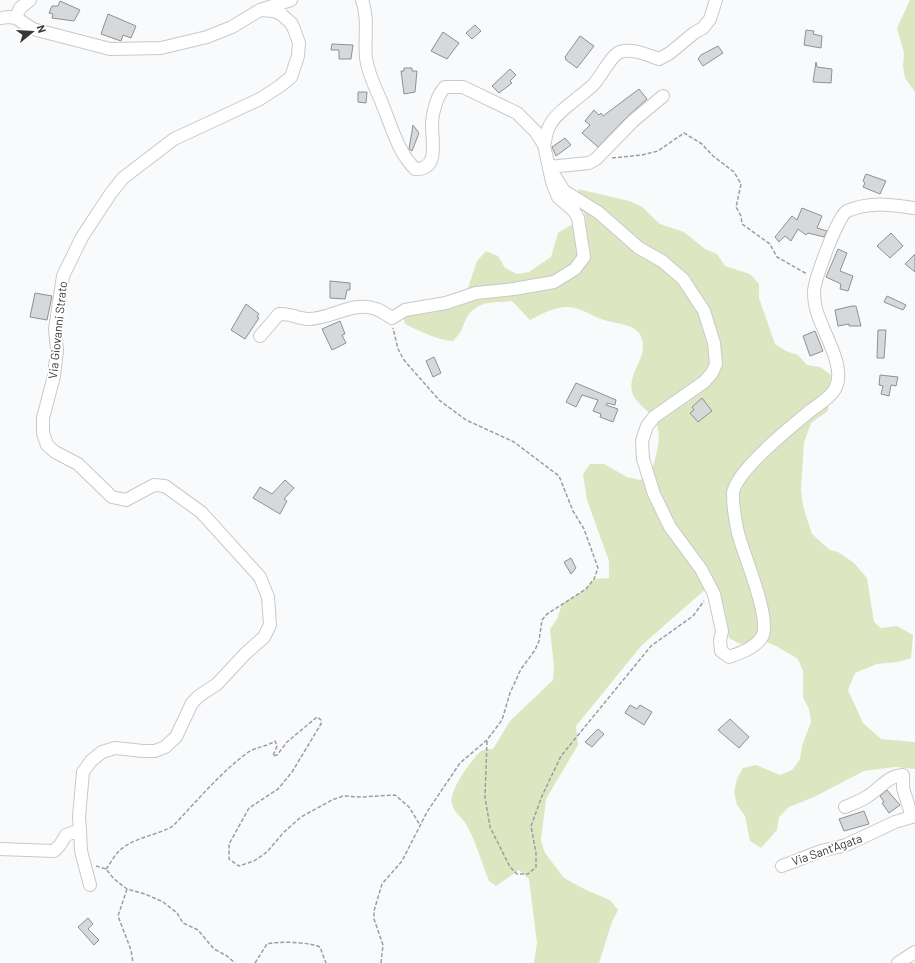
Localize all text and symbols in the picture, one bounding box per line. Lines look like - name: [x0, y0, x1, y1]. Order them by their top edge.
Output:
- north arrow: [12, 12, 52, 52]
- text: N: [35, 23, 49, 34]
- street label: Via Giovanni Strato: [45, 280, 69, 379]
- street label: Via Sant'Agata: [790, 830, 864, 868]

